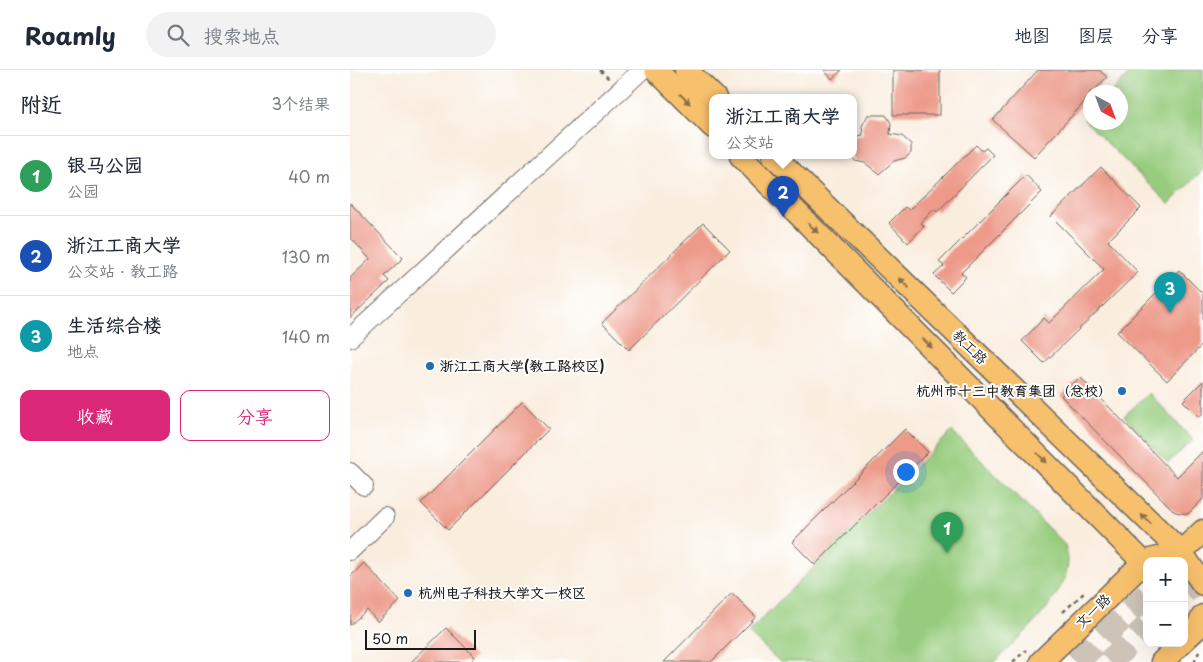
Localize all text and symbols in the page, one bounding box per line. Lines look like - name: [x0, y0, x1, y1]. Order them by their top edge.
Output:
- search box: [146, 12, 496, 57]
- text: Roamly: [25, 17, 116, 53]
- icon: search: [164, 21, 192, 49]
- text: 搜索地点: [204, 21, 280, 49]
- text: 地图: [1014, 21, 1050, 48]
- text: 图层: [1078, 21, 1114, 48]
- text: 分享: [1142, 21, 1178, 48]
- north arrow: [1083, 85, 1128, 130]
- text: 附近: [20, 87, 62, 119]
- text: 3个结果: [271, 91, 330, 115]
- one-way arrow: [678, 92, 690, 104]
- popup: [709, 94, 857, 159]
- text: 浙江工商大学: [726, 101, 840, 129]
- text: 公交站: [726, 129, 774, 153]
- text: 银马公园: [67, 150, 143, 178]
- text: 1: [32, 164, 40, 188]
- text: 40 m: [288, 164, 330, 188]
- pin: 2: [767, 176, 799, 217]
- text: 公园: [67, 178, 99, 202]
- one-way arrow: [807, 221, 819, 233]
- text: 浙江工商大学: [67, 230, 181, 258]
- text: 2: [30, 244, 42, 268]
- text: 130 m: [282, 244, 330, 268]
- text: 公交站 · 教工路: [67, 258, 178, 282]
- pin: 3: [1154, 272, 1186, 313]
- one-way arrow: [898, 277, 910, 289]
- text: 生活综合楼: [67, 310, 162, 338]
- text: 3: [31, 324, 41, 348]
- text: 140 m: [282, 324, 330, 348]
- street label: 教工路: [948, 324, 993, 369]
- one-way arrow: [921, 337, 933, 349]
- text: 地点: [67, 338, 99, 362]
- place label: 浙江工商大学(教工路校区): [440, 355, 605, 376]
- marker: 浙江工商大学(教工路校区): [424, 360, 436, 372]
- place label: 杭州市十三中教育集团（总校）: [916, 380, 1112, 401]
- marker: 杭州市十三中教育集团（总校）: [1116, 385, 1128, 397]
- button: 收藏: [20, 390, 170, 441]
- button: 分享: [180, 390, 330, 441]
- one-way arrow: [1036, 452, 1048, 464]
- your location: [893, 459, 919, 485]
- pin: 1: [931, 512, 963, 553]
- one-way arrow: [1140, 513, 1152, 525]
- map controls: [1143, 557, 1188, 647]
- button: +: [1143, 557, 1188, 602]
- place label: 杭州电子科技大学文一校区: [418, 582, 586, 603]
- marker: 杭州电子科技大学文一校区: [402, 587, 414, 599]
- street label: 文一路: [1070, 588, 1115, 633]
- button: −: [1143, 602, 1188, 647]
- scale bar: [365, 627, 476, 650]
- text: 50 m: [372, 628, 408, 649]

